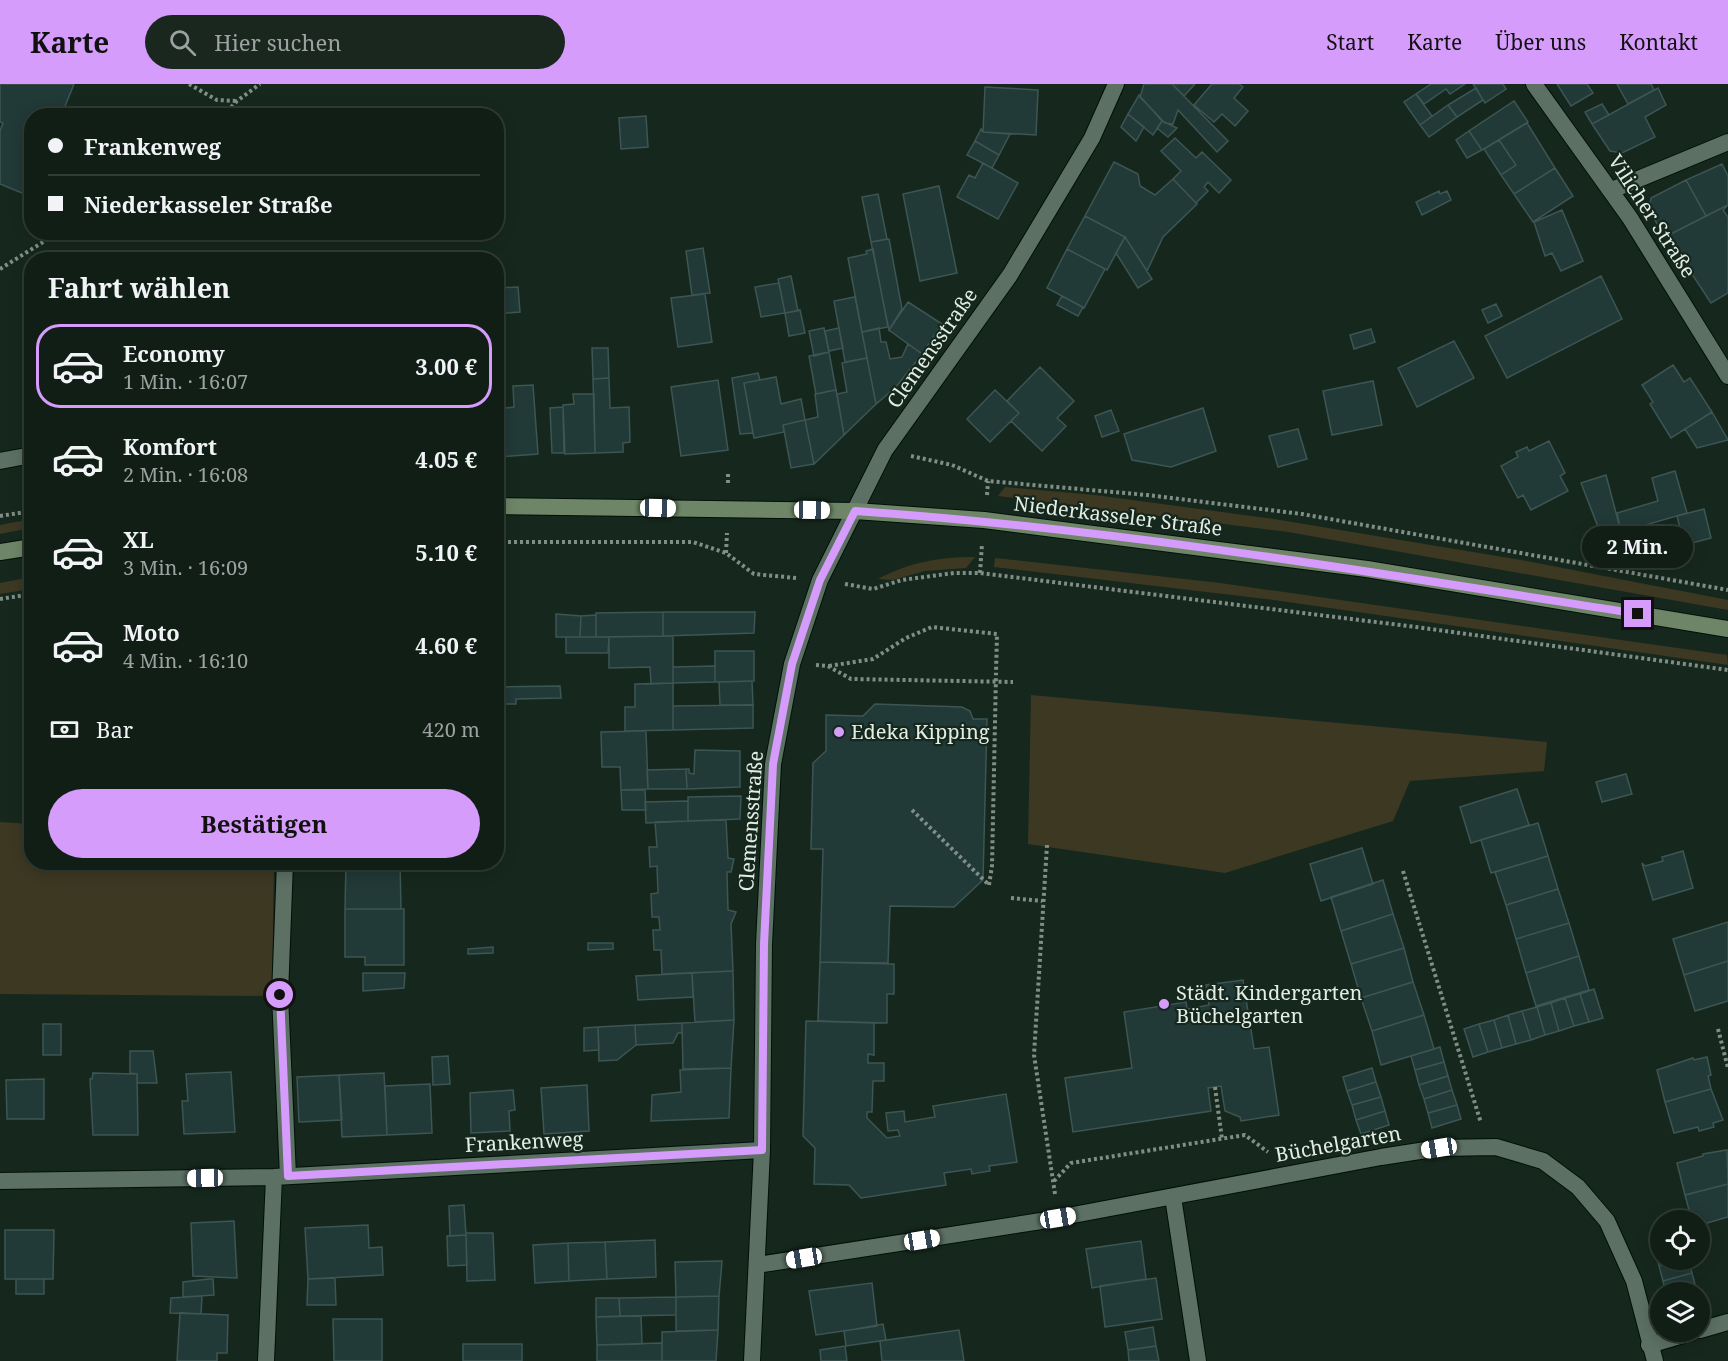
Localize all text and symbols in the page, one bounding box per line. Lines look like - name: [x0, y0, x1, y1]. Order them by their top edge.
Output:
- search box: [145, 15, 565, 69]
- text: Karte: [30, 23, 109, 61]
- icon: search: [166, 26, 199, 59]
- text: Hier suchen: [214, 27, 341, 57]
- text: Start: [1326, 28, 1374, 56]
- text: Karte: [1407, 28, 1462, 56]
- text: Über uns: [1495, 28, 1586, 56]
- text: Kontakt: [1619, 28, 1698, 56]
- text: Frankenweg: [84, 131, 221, 161]
- street label: Vilicher Straße: [1602, 149, 1702, 283]
- text: Niederkasseler Straße: [84, 189, 333, 219]
- text: Fahrt wählen: [48, 269, 230, 306]
- street label: Clemensstraße: [880, 282, 983, 413]
- text: Economy: [123, 338, 225, 368]
- icon: car: [51, 339, 105, 393]
- text: 3.00 €: [415, 351, 477, 381]
- text: 1 Min. · 16:07: [123, 368, 248, 395]
- text: Komfort: [123, 431, 217, 461]
- icon: car: [51, 432, 105, 486]
- text: 4.05 €: [415, 444, 477, 474]
- text: 2 Min. · 16:08: [123, 461, 248, 488]
- street label: Niederkasseler Straße: [1012, 489, 1224, 542]
- car: [640, 499, 676, 517]
- car: [794, 501, 830, 519]
- text: XL: [123, 524, 154, 554]
- icon: car: [51, 525, 105, 579]
- callout: 2 Min.: [1582, 527, 1694, 569]
- text: 2 Min.: [1607, 533, 1668, 560]
- text: 5.10 €: [415, 537, 477, 567]
- text: 3 Min. · 16:09: [123, 554, 248, 581]
- route end: [1624, 600, 1651, 627]
- text: Moto: [123, 617, 180, 647]
- icon: car: [51, 618, 105, 672]
- text: 4.60 €: [415, 630, 477, 660]
- text: 4 Min. · 16:10: [123, 647, 248, 674]
- icon: cash: [48, 713, 81, 746]
- text: Bar: [96, 714, 133, 744]
- text: 420 m: [422, 716, 480, 743]
- place label: Edeka Kipping: [851, 718, 990, 745]
- marker: Edeka Kipping: [832, 725, 846, 739]
- street label: Clemensstraße: [732, 750, 769, 892]
- button: Bestätigen: [48, 789, 480, 858]
- place label: Städt. Kindergarten Büchelgarten: [1176, 979, 1363, 1029]
- route start: [266, 981, 293, 1008]
- marker: Städt. Kindergarten Büchelgarten: [1157, 997, 1171, 1011]
- street label: Büchelgarten: [1273, 1119, 1403, 1168]
- street label: Frankenweg: [464, 1125, 584, 1158]
- car: [1420, 1136, 1458, 1160]
- car: [187, 1169, 223, 1187]
- car: [1039, 1206, 1077, 1230]
- map controls: [1650, 1210, 1710, 1342]
- button: locate: [1650, 1210, 1710, 1270]
- car: [903, 1228, 941, 1252]
- car: [785, 1246, 823, 1270]
- button: layers: [1650, 1282, 1710, 1342]

